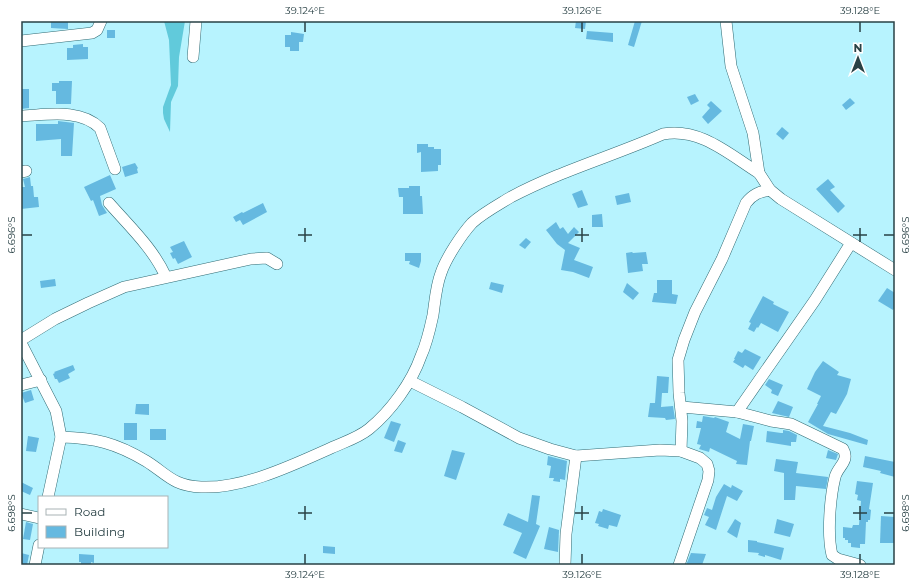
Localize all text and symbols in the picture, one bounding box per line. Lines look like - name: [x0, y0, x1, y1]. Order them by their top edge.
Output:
- text: 39.124°E: [285, 4, 325, 17]
- text: 39.126°E: [562, 4, 602, 17]
- text: 39.128°E: [840, 4, 880, 17]
- north arrow: [838, 38, 878, 78]
- text: N: [854, 41, 862, 55]
- text: 6.696°S: [5, 217, 18, 253]
- text: 6.696°S: [899, 217, 912, 253]
- text: 6.698°S: [5, 494, 18, 532]
- text: 6.698°S: [899, 494, 912, 532]
- legend: [38, 496, 168, 548]
- text: Road: [74, 504, 105, 519]
- text: Building: [74, 524, 125, 539]
- text: 39.124°E: [285, 568, 325, 581]
- text: 39.126°E: [562, 568, 602, 581]
- text: 39.128°E: [840, 568, 880, 581]

